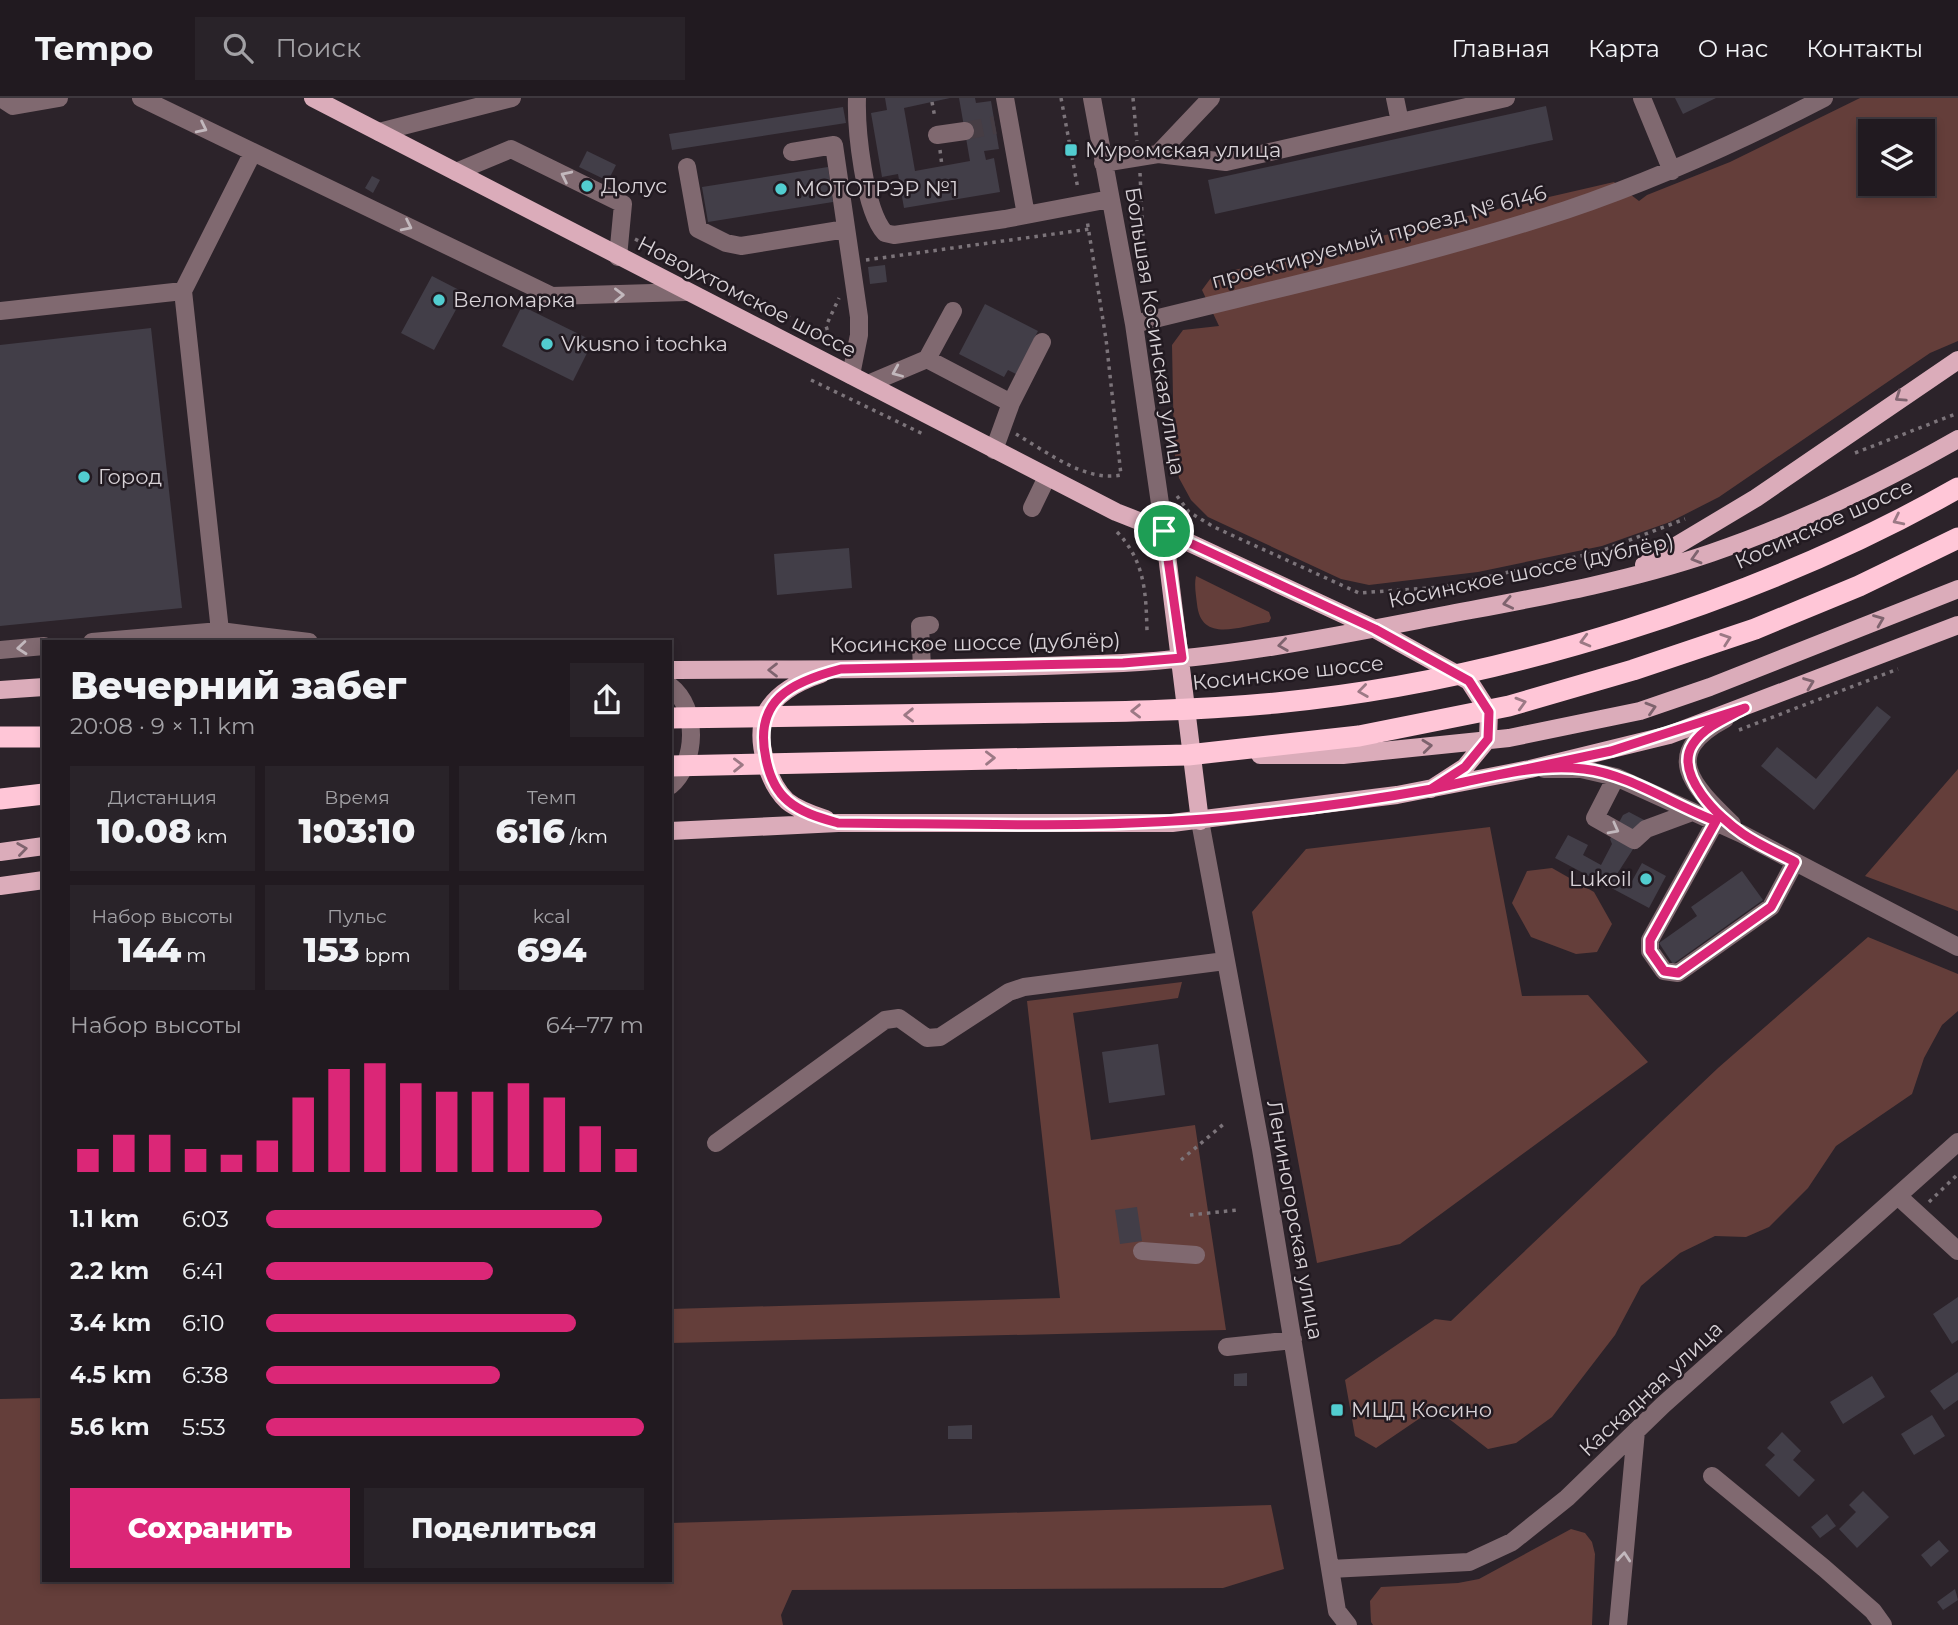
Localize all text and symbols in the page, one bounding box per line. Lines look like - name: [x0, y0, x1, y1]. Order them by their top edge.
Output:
- search box: [195, 17, 685, 80]
- text: Tempo: [35, 28, 153, 68]
- icon: search: [219, 29, 257, 67]
- text: Поиск: [275, 32, 361, 64]
- text: Главная: [1452, 34, 1550, 63]
- text: Карта: [1588, 34, 1660, 63]
- text: О нас: [1698, 34, 1768, 63]
- text: Контакты: [1806, 34, 1923, 63]
- one-way arrow: [195, 119, 207, 133]
- map controls: [1858, 119, 1935, 196]
- button: layers: [1858, 119, 1935, 196]
- place label: Муромская улица: [1085, 137, 1281, 162]
- marker: Муромская улица: [1063, 142, 1079, 158]
- one-way arrow: [561, 170, 573, 184]
- place label: Долус: [601, 173, 667, 198]
- place label: МОТОТРЭР №1: [795, 176, 958, 201]
- marker: Долус: [579, 178, 595, 194]
- street label: проектируемый проезд № 6146: [1209, 180, 1549, 293]
- marker: МОТОТРЭР №1: [773, 181, 789, 197]
- street label: Большая Косинская улица: [1120, 185, 1191, 477]
- one-way arrow: [400, 218, 412, 232]
- street label: Новоухтомское шоссе: [634, 230, 861, 363]
- place label: Веломарка: [453, 287, 576, 312]
- one-way arrow: [614, 287, 624, 303]
- marker: Веломарка: [431, 292, 447, 308]
- place label: Vkusno i tochka: [561, 331, 728, 356]
- marker: Vkusno i tochka: [539, 336, 555, 352]
- one-way arrow: [892, 363, 904, 377]
- one-way arrow: [1895, 389, 1908, 402]
- place label: Город: [98, 464, 162, 489]
- marker: Город: [76, 469, 92, 485]
- street label: Косинское шоссе: [1731, 473, 1917, 574]
- pin: [1134, 501, 1194, 561]
- icon: arrive: [1145, 512, 1183, 550]
- one-way arrow: [1893, 512, 1905, 526]
- street label: Косинское шоссе (дублёр): [1386, 528, 1676, 613]
- one-way arrow: [1690, 549, 1702, 564]
- one-way arrow: [1502, 594, 1514, 609]
- one-way arrow: [1872, 615, 1884, 629]
- street label: Косинское шоссе (дублёр): [829, 627, 1121, 658]
- one-way arrow: [1579, 633, 1591, 647]
- one-way arrow: [1719, 633, 1731, 647]
- one-way arrow: [1278, 637, 1289, 652]
- one-way arrow: [16, 640, 27, 655]
- street label: Косинское шоссе: [1191, 650, 1385, 695]
- text: Вечерний забег: [70, 662, 407, 709]
- one-way arrow: [767, 662, 778, 678]
- button: share: [570, 663, 644, 737]
- one-way arrow: [1802, 678, 1814, 692]
- one-way arrow: [1357, 683, 1369, 698]
- one-way arrow: [1515, 696, 1527, 711]
- one-way arrow: [1644, 701, 1656, 716]
- one-way arrow: [1131, 703, 1141, 719]
- one-way arrow: [903, 707, 914, 723]
- text: 20:08 · 9 × 1.1 km: [70, 712, 255, 740]
- one-way arrow: [1421, 739, 1433, 754]
- one-way arrow: [985, 751, 996, 766]
- one-way arrow: [733, 757, 744, 772]
- text: Дистанция: [108, 786, 217, 809]
- text: Время: [324, 786, 390, 809]
- text: Темп: [527, 786, 577, 809]
- text: 10.08: [97, 809, 191, 852]
- text: 1:03:10: [299, 809, 415, 852]
- text: 6:16: [495, 809, 565, 852]
- one-way arrow: [1607, 821, 1619, 834]
- text: km: [191, 825, 228, 848]
- text: /km: [565, 825, 608, 848]
- one-way arrow: [16, 842, 28, 857]
- place label: Lukoil: [1569, 866, 1632, 891]
- marker: Lukoil: [1638, 871, 1654, 887]
- text: Набор высоты: [91, 905, 233, 928]
- text: Пульс: [327, 905, 387, 928]
- text: kcal: [533, 905, 571, 928]
- text: 144: [118, 928, 181, 971]
- text: 153: [303, 928, 360, 971]
- text: 694: [517, 928, 587, 971]
- text: m: [181, 944, 206, 967]
- text: bpm: [360, 944, 411, 967]
- text: Набор высоты: [70, 1011, 242, 1039]
- text: 64–77 m: [546, 1011, 644, 1039]
- street label: Лениногорская улица: [1262, 1098, 1329, 1342]
- text: 1.1 km: [70, 1205, 139, 1233]
- text: 6:03: [182, 1205, 229, 1233]
- text: 2.2 km: [70, 1257, 149, 1285]
- text: 6:41: [182, 1257, 224, 1285]
- text: 3.4 km: [70, 1309, 151, 1337]
- text: 6:10: [182, 1309, 224, 1337]
- street label: Каскадная улица: [1574, 1316, 1727, 1461]
- text: 4.5 km: [70, 1361, 152, 1389]
- text: 6:38: [182, 1361, 229, 1389]
- place label: МЦД Косино: [1351, 1397, 1492, 1422]
- marker: МЦД Косино: [1329, 1402, 1345, 1418]
- text: 5.6 km: [70, 1413, 150, 1441]
- text: 5:53: [182, 1413, 226, 1441]
- button: Сохранить: [70, 1488, 350, 1568]
- button: Поделиться: [364, 1488, 644, 1568]
- one-way arrow: [1616, 1551, 1631, 1562]

